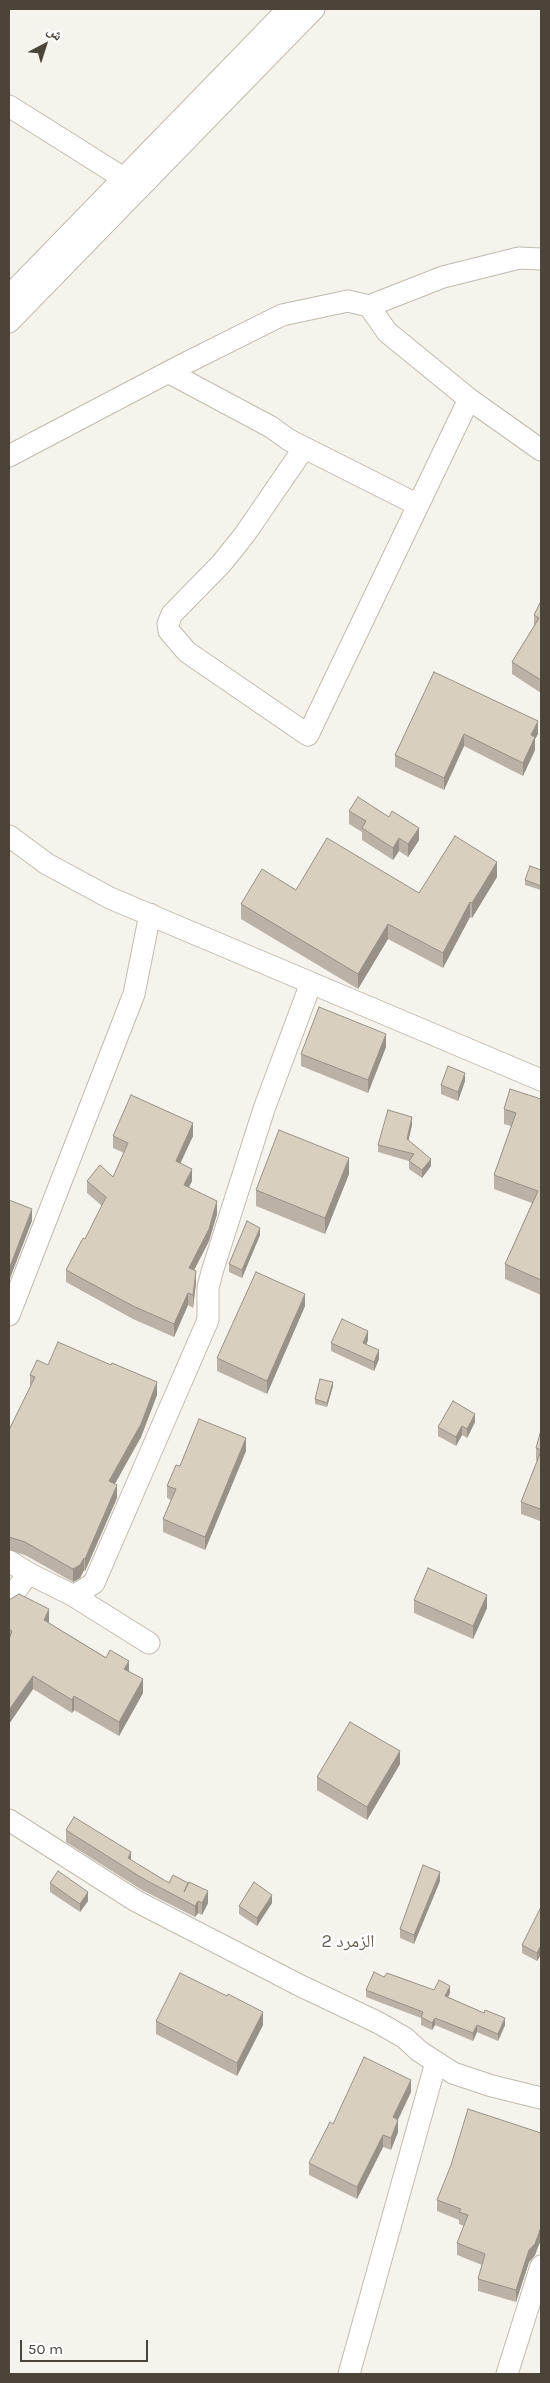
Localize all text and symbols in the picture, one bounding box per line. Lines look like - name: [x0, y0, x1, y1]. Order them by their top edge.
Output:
- north arrow: [20, 20, 70, 70]
- text: ش: [44, 22, 66, 44]
- district label: الزمرد 2: [321, 1931, 375, 1953]
- scale bar: [22, 2330, 150, 2362]
- text: 50 m: [28, 2340, 63, 2358]

